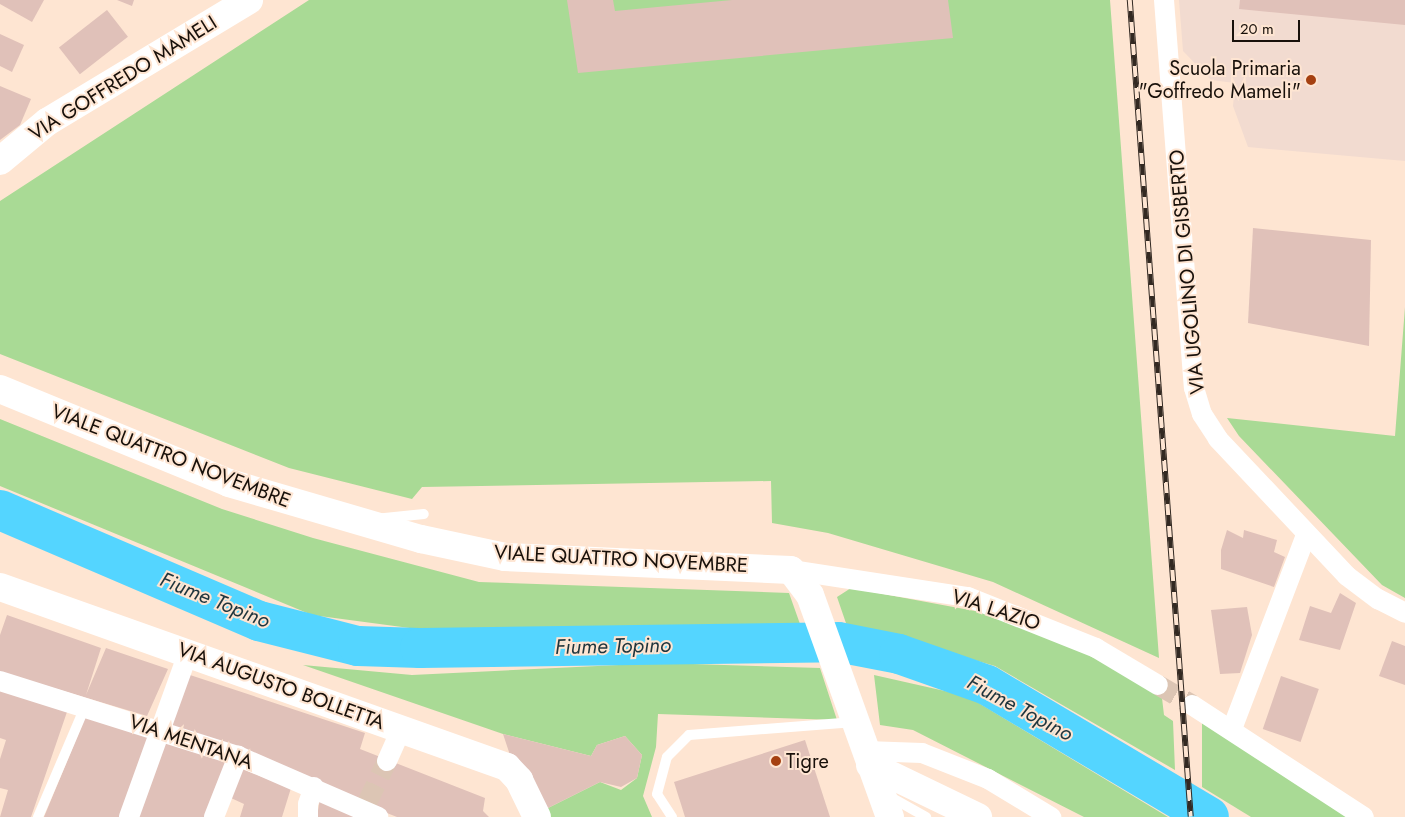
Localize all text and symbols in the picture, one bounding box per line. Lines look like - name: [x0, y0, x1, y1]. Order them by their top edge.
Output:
- street label: VIA GOFFREDO MAMELI: [25, 10, 221, 146]
- scale bar: [1235, 10, 1302, 42]
- text: 20 m: [1240, 18, 1274, 40]
- place label: Scuola Primaria "Goffredo Mameli": [1138, 56, 1301, 103]
- marker: Scuola Primaria "Goffredo Mameli": [1305, 74, 1317, 86]
- street label: VIA UGOLINO DI GISBERTO: [1164, 149, 1210, 395]
- street label: VIALE QUATTRO NOVEMBRE: [48, 399, 294, 513]
- street label: VIALE QUATTRO NOVEMBRE: [494, 540, 748, 578]
- water label: Fiume Topino: [156, 567, 274, 633]
- street label: VIA LAZIO: [949, 584, 1043, 636]
- water label: Fiume Topino: [555, 632, 671, 660]
- street label: VIA AUGUSTO BOLLETTA: [174, 637, 388, 735]
- water label: Fiume Topino: [963, 670, 1077, 746]
- street label: VIA MENTANA: [126, 710, 256, 774]
- place label: Tigre: [786, 749, 829, 773]
- marker: Tigre: [770, 755, 782, 767]

